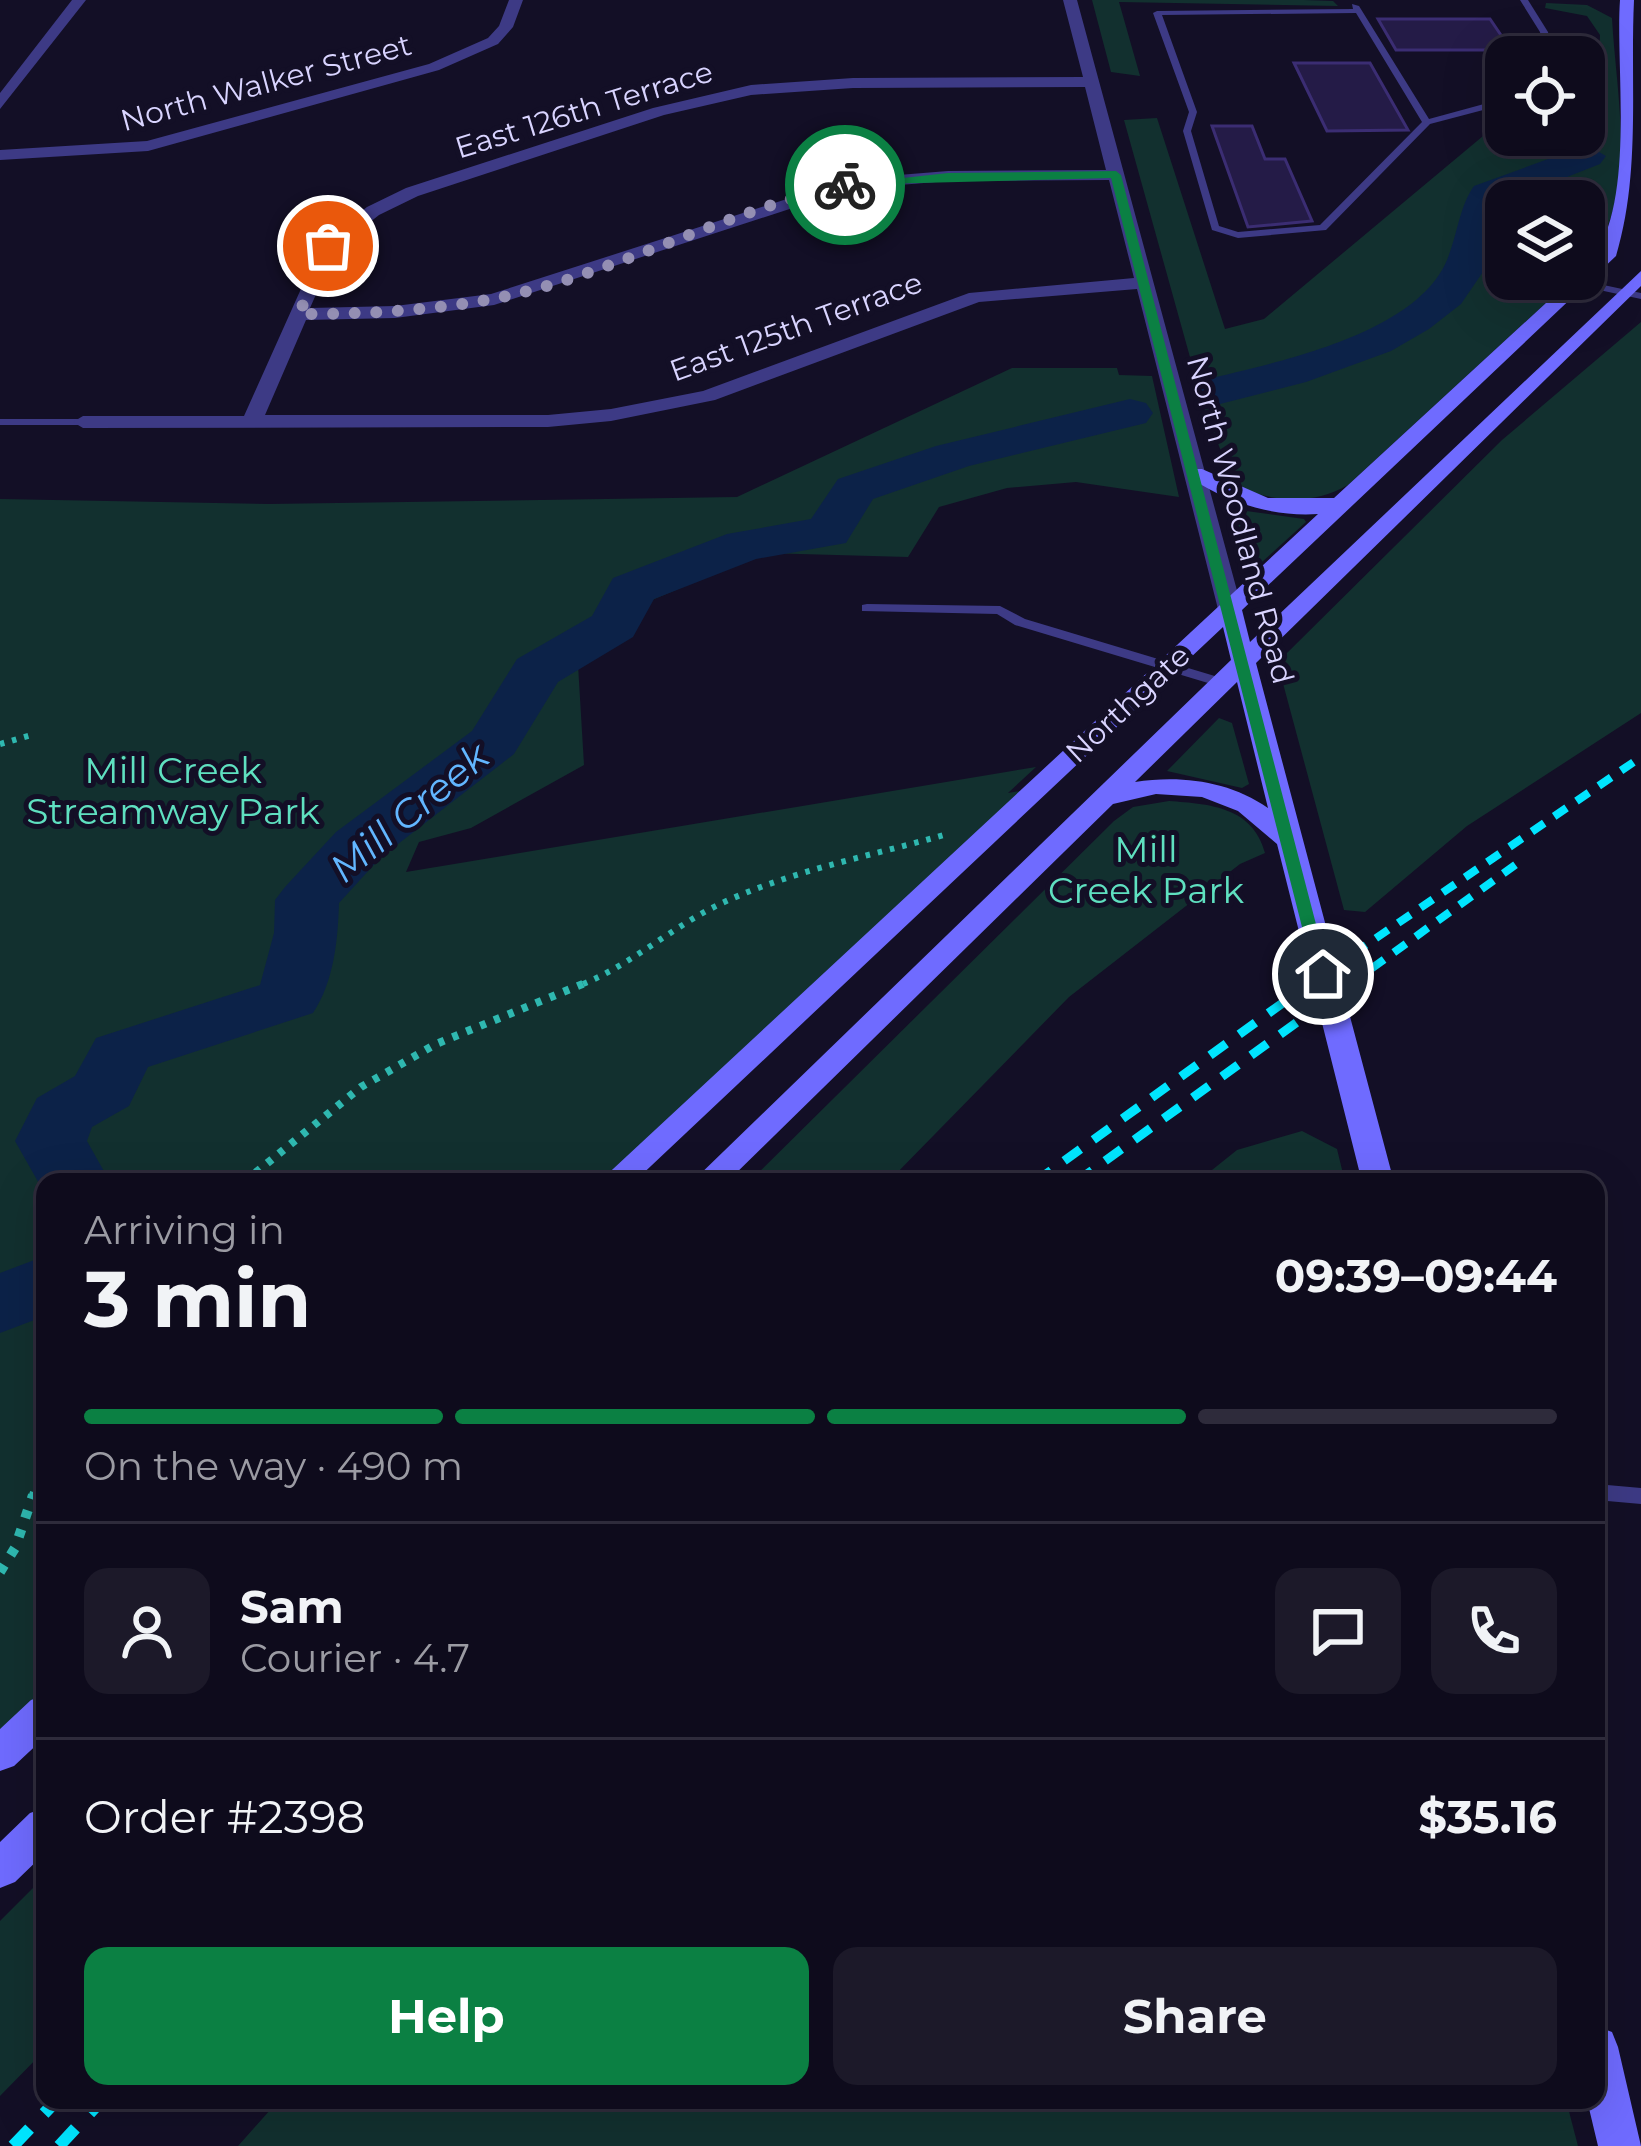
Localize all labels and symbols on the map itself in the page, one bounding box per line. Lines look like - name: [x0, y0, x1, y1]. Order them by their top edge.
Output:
- street label: North Walker Street: [116, 26, 415, 139]
- street label: East 126th Terrace: [451, 53, 717, 166]
- courier: [785, 125, 905, 245]
- pin: [277, 195, 379, 297]
- street label: East 125th Terrace: [664, 264, 927, 389]
- street label: North Woodland Road: [1179, 352, 1302, 688]
- street label: Northgate: [1058, 637, 1197, 770]
- water label: Mill Creek: [320, 731, 500, 892]
- park label: Mill Creek Streamway Park: [26, 748, 320, 833]
- park label: Mill Creek Park: [1048, 827, 1245, 912]
- pin: [1272, 923, 1374, 1025]

